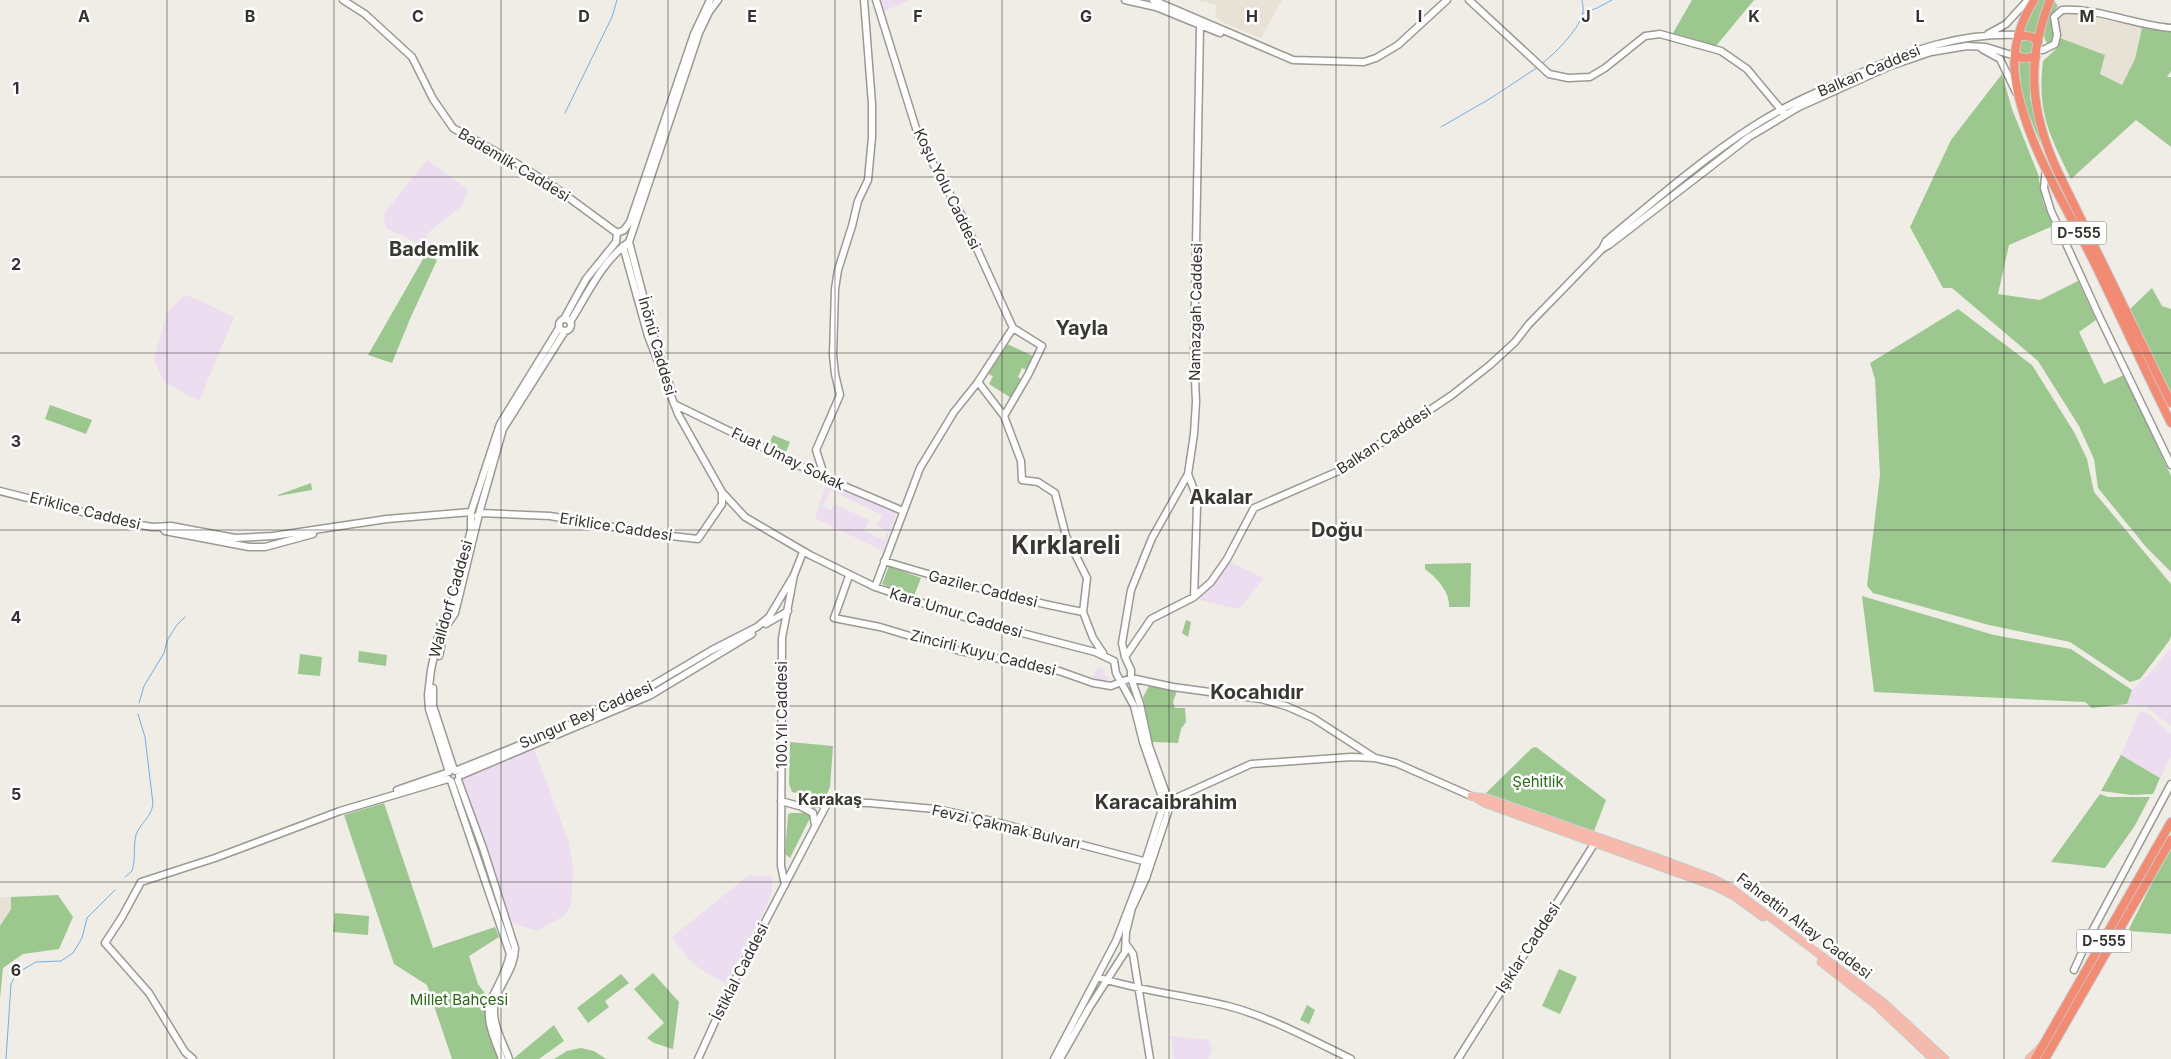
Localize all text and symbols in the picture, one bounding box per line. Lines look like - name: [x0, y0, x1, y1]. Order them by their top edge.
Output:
- text: A: [78, 6, 90, 26]
- text: B: [245, 6, 255, 26]
- text: C: [412, 6, 424, 26]
- text: D: [578, 6, 590, 26]
- text: E: [747, 6, 757, 26]
- text: F: [913, 6, 923, 26]
- text: G: [1080, 6, 1092, 26]
- text: H: [1246, 6, 1258, 26]
- text: I: [1418, 6, 1422, 26]
- text: J: [1581, 6, 1591, 26]
- text: K: [1748, 6, 1760, 26]
- text: L: [1915, 6, 1925, 26]
- text: M: [2080, 6, 2094, 26]
- street label: Balkan Caddesi: [1815, 40, 1923, 101]
- text: 1: [13, 78, 19, 98]
- street label: Bademlik Caddesi: [455, 124, 574, 205]
- street label: Koşu Yolu Caddesi: [910, 125, 985, 252]
- road number: D-555: [2052, 222, 2106, 244]
- district label: Bademlik: [389, 237, 479, 261]
- street label: Namazgah Caddesi: [1185, 243, 1206, 381]
- text: 2: [11, 254, 21, 274]
- street label: İnönü Caddesi: [634, 294, 681, 397]
- district label: Yayla: [1056, 316, 1108, 340]
- street label: Balkan Caddesi: [1333, 401, 1434, 478]
- street label: Fuat Umay Sokak: [729, 423, 849, 494]
- text: 3: [11, 431, 21, 451]
- district label: Akalar: [1189, 485, 1253, 509]
- street label: Eriklice Caddesi: [28, 488, 143, 533]
- street label: Eriklice Caddesi: [558, 508, 674, 545]
- district label: Doğu: [1311, 518, 1363, 542]
- district label: Kırklareli: [1011, 530, 1121, 560]
- street label: Walldorf Caddesi: [425, 538, 476, 660]
- street label: Gaziler Caddesi: [927, 566, 1040, 611]
- street label: Kara Umur Caddesi: [887, 583, 1025, 642]
- text: 4: [11, 607, 22, 627]
- street label: Zincirli Kuyu Caddesi: [908, 625, 1058, 680]
- street label: 100.Yıl Caddesi: [772, 661, 791, 769]
- street label: Sungur Bey Caddesi: [516, 677, 656, 753]
- district label: Kocahıdır: [1210, 680, 1304, 704]
- park label: Şehitlik: [1512, 772, 1564, 791]
- text: 5: [11, 784, 21, 804]
- district label: Karakaş: [798, 789, 862, 809]
- district label: Karacaibrahim: [1095, 790, 1237, 814]
- street label: Fevzi Çakmak Bulvarı: [930, 800, 1082, 853]
- street label: Fahrettin Altay Caddesi: [1733, 869, 1876, 983]
- street label: Işıklar Caddesi: [1491, 899, 1564, 996]
- street label: İstiklal Caddesi: [707, 920, 772, 1024]
- road number: D-555: [2076, 929, 2132, 952]
- text: 6: [11, 960, 21, 980]
- park label: Millet Bahçesi: [410, 990, 508, 1009]

